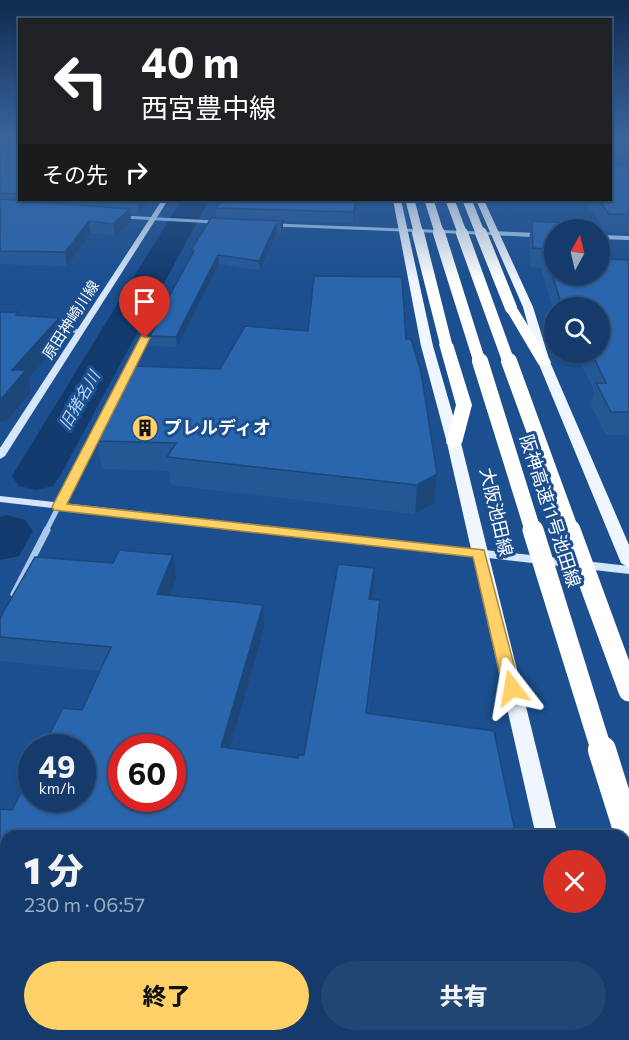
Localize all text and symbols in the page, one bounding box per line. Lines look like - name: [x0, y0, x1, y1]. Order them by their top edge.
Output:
- text: 40 m: [141, 35, 239, 87]
- icon: left: [42, 42, 120, 120]
- text: 西宮豊中線: [141, 91, 276, 124]
- icon: right: [120, 156, 153, 189]
- text: その先: [42, 161, 108, 188]
- north arrow: [544, 219, 610, 285]
- map controls: [544, 219, 610, 363]
- pin: [119, 276, 170, 338]
- street label: 原田神崎川線: [38, 277, 102, 362]
- icon: arrive: [128, 285, 161, 318]
- button: search: [544, 297, 610, 363]
- water label: 旧猪名川: [54, 366, 104, 432]
- building icon: プレルディオ: [130, 413, 160, 443]
- place label: プレルディオ: [164, 416, 271, 438]
- street label: 阪神高速11号池田線: [516, 431, 586, 590]
- street label: 大阪池田線: [476, 465, 518, 558]
- position arrow: [480, 656, 544, 720]
- speed limit sign: 60: [108, 734, 186, 812]
- text: 49: [39, 747, 75, 784]
- text: km/h: [39, 779, 75, 797]
- text: 1 分: [24, 847, 84, 891]
- button: close: [543, 850, 606, 913]
- text: 230 m · 06:57: [24, 892, 145, 916]
- button: 終了: [24, 961, 309, 1030]
- button: 共有: [321, 961, 606, 1030]

